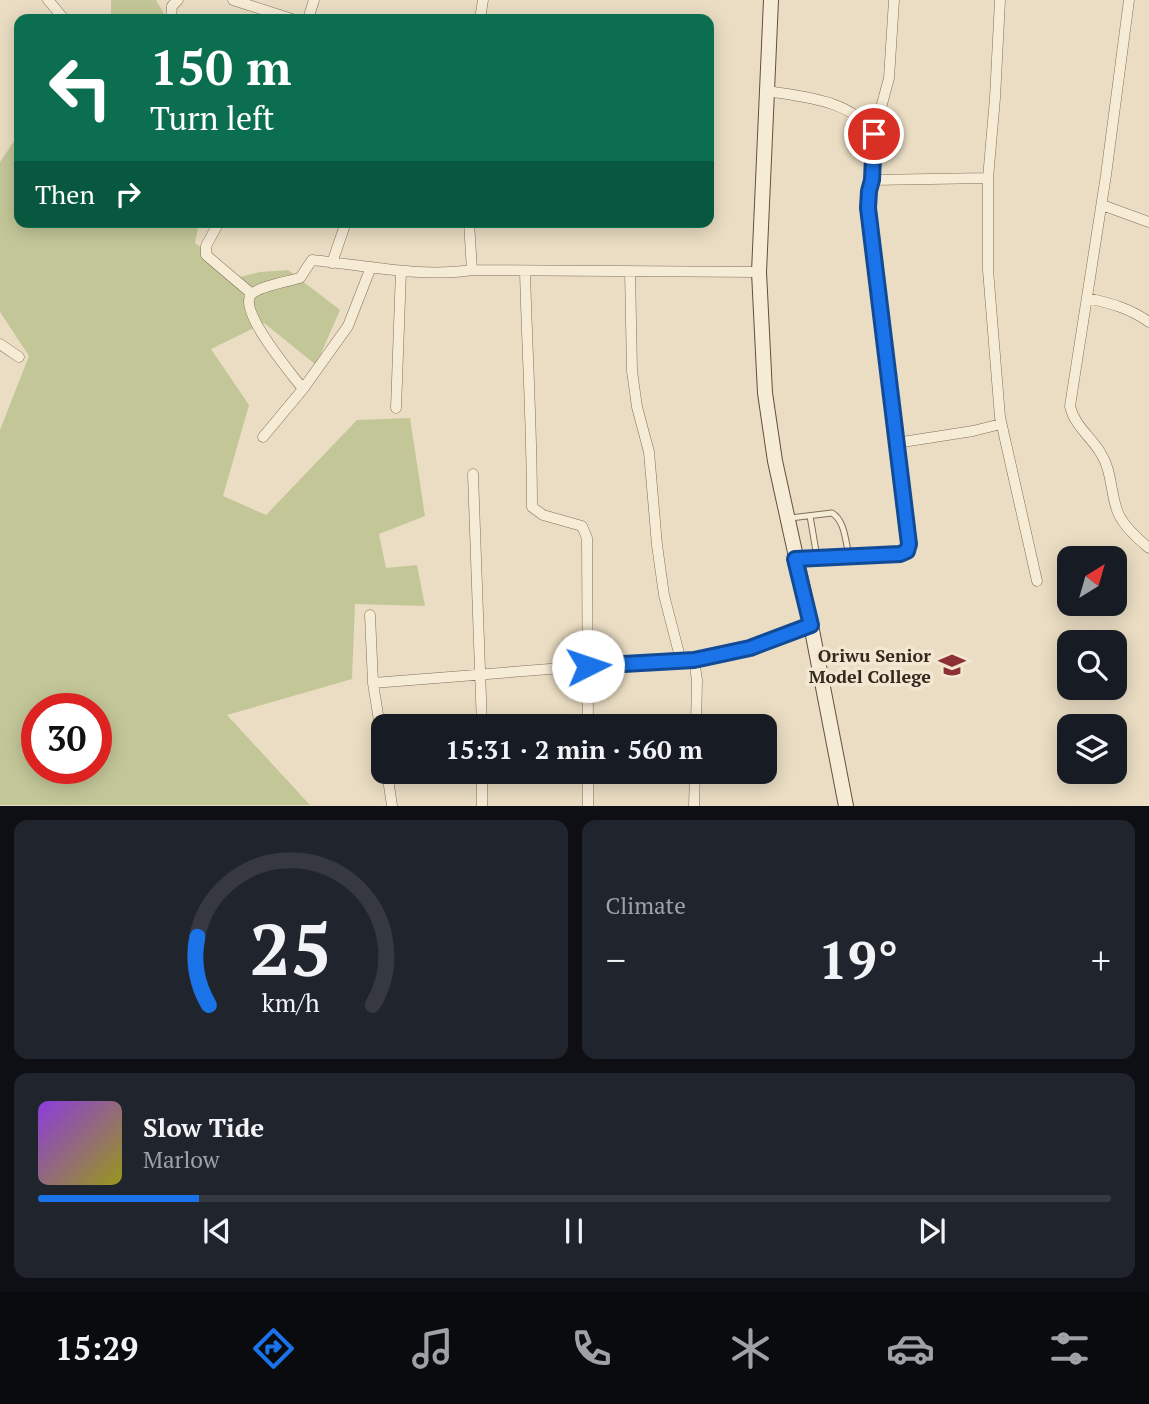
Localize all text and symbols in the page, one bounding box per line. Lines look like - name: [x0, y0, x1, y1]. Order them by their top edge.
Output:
- text: 150 m: [150, 34, 292, 99]
- icon: left: [35, 42, 126, 133]
- text: Turn left: [150, 97, 274, 139]
- pin: [844, 104, 904, 164]
- icon: arrive: [855, 115, 893, 153]
- icon: right: [109, 175, 147, 213]
- text: Then: [35, 177, 95, 211]
- north arrow: [1057, 546, 1127, 616]
- map controls: [1057, 546, 1127, 784]
- position arrow: [551, 629, 625, 703]
- button: search: [1057, 630, 1127, 700]
- place label: Oriwu Senior Model College: [809, 643, 931, 688]
- school or university icon: Oriwu Senior Model College: [937, 650, 967, 680]
- speed limit sign: 30: [21, 693, 112, 784]
- button: layers: [1057, 714, 1127, 784]
- text: 15:31 · 2 min · 560 m: [445, 732, 703, 766]
- text: Climate: [606, 890, 686, 921]
- text: 25: [250, 900, 332, 997]
- text: 19°: [818, 925, 898, 994]
- text: −: [606, 935, 626, 985]
- text: +: [1091, 935, 1111, 985]
- text: km/h: [262, 986, 320, 1019]
- text: Slow Tide: [143, 1110, 264, 1144]
- text: Marlow: [143, 1144, 220, 1175]
- icon: previous: [198, 1212, 236, 1250]
- icon: pause: [555, 1212, 593, 1250]
- icon: next: [913, 1212, 951, 1250]
- icon: directions: [249, 1324, 298, 1373]
- icon: music: [408, 1324, 457, 1373]
- icon: phone: [567, 1324, 616, 1373]
- icon: climate: [726, 1324, 775, 1373]
- icon: car: [886, 1324, 935, 1373]
- icon: filters: [1045, 1324, 1094, 1373]
- text: 15:29: [55, 1327, 138, 1369]

